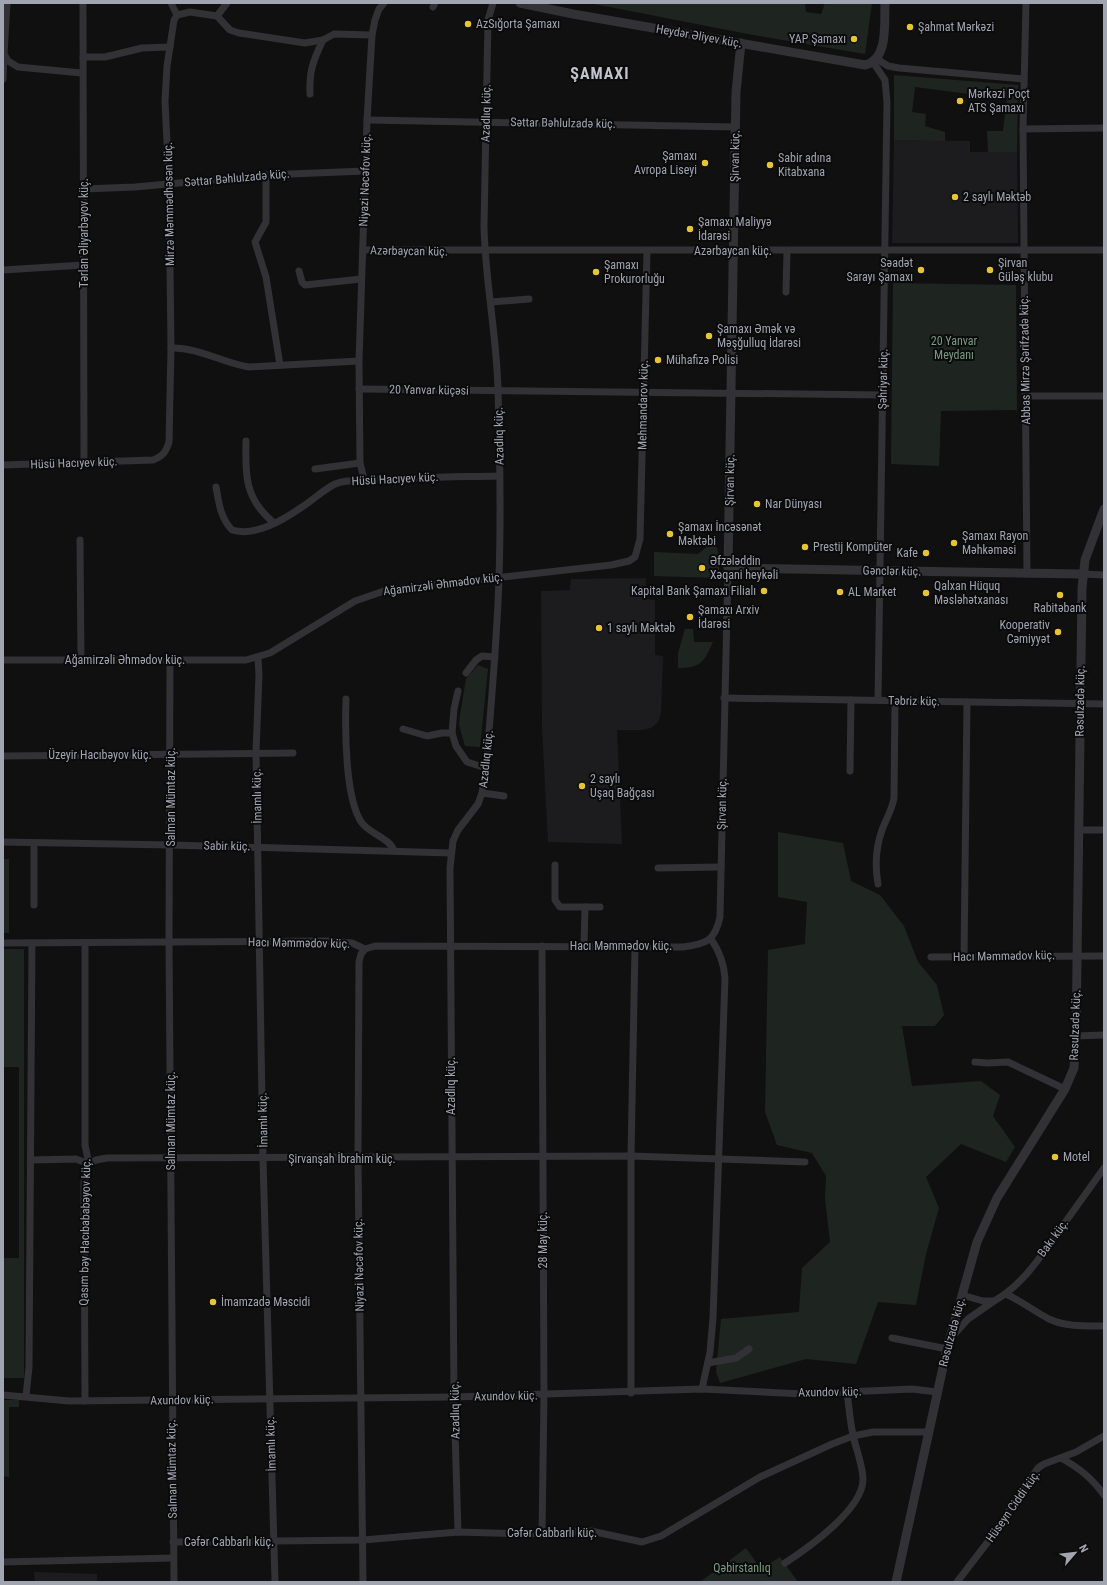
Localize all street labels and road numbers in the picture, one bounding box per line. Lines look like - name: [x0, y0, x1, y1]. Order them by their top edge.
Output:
- street label: Heydər Əliyev küç.: [655, 22, 743, 50]
- street label: Azadlıq küç.: [478, 84, 494, 142]
- street label: Səttar Bəhlulzadə küç.: [510, 115, 616, 131]
- street label: Şirvan küç.: [728, 130, 742, 182]
- street label: Niyazi Nəcəfov küç.: [356, 133, 374, 227]
- street label: Mirzə Məmmədhəsən küç.: [161, 142, 177, 266]
- street label: Səttar Bəhlulzadə küç.: [184, 166, 290, 190]
- street label: Tərlan Əliyarbəyov küç.: [77, 178, 91, 288]
- street label: Azərbaycan küç.: [370, 243, 448, 259]
- street label: Azərbaycan küç.: [694, 244, 772, 258]
- street label: Abbas Mirzə Şərifzadə küç.: [1017, 295, 1033, 425]
- street label: Şəhriyar küç.: [875, 348, 891, 410]
- street label: Mehmandarov küç.: [635, 360, 651, 450]
- street label: 20 Yanvar küçəsi: [389, 382, 469, 398]
- street label: Azadlıq küç.: [491, 407, 507, 465]
- street label: Hüsü Hacıyev küç.: [30, 454, 118, 472]
- street label: Şirvan küç.: [723, 454, 737, 506]
- street label: Hüsü Hacıyev küç.: [351, 470, 439, 488]
- street label: Gənclər küç.: [863, 563, 921, 579]
- street label: Ağamirzəli Əhmədov küç.: [382, 570, 504, 598]
- street label: Ağamirzəli Əhmədov küç.: [65, 653, 185, 667]
- street label: Rəsulzadə küç.: [1072, 665, 1088, 737]
- street label: Təbriz küç.: [888, 694, 940, 708]
- street label: Azadlıq küç.: [476, 729, 496, 789]
- street label: Üzeyir Hacıbəyov küç.: [48, 747, 152, 762]
- street label: Salman Mümtaz küç.: [164, 747, 178, 847]
- street label: İmamlı küç.: [249, 768, 264, 824]
- street label: Şirvan küç.: [715, 778, 729, 830]
- street label: Sabir küç.: [203, 839, 251, 853]
- street label: Hacı Məmmədov küç.: [248, 935, 350, 951]
- street label: Hacı Məmmədov küç.: [570, 939, 672, 953]
- street label: Hacı Məmmədov küç.: [953, 948, 1055, 964]
- street label: Rəsulzadə küç.: [1067, 989, 1083, 1061]
- street label: Azadlıq küç.: [444, 1057, 458, 1115]
- street label: Salman Mümtaz küç.: [164, 1071, 178, 1171]
- street label: İmamlı küç.: [255, 1092, 270, 1148]
- street label: Şirvanşah İbrahim küç.: [288, 1151, 396, 1166]
- street label: Qasım bəy Hacıbababəyov küç.: [77, 1158, 93, 1306]
- street label: 28 May küç.: [536, 1212, 550, 1269]
- street label: Bakı küç.: [1035, 1216, 1071, 1260]
- street label: Niyazi Nəcəfov küç.: [351, 1218, 367, 1312]
- street label: Rəsulzadə küç.: [936, 1296, 968, 1368]
- street label: Azadlıq küç.: [447, 1381, 463, 1439]
- street label: Axundov küç.: [798, 1384, 862, 1400]
- street label: Axundov küç.: [474, 1388, 538, 1404]
- street label: Axundov küç.: [150, 1392, 214, 1408]
- street label: İmamlı küç.: [262, 1416, 279, 1472]
- street label: Salman Mümtaz küç.: [164, 1419, 180, 1519]
- street label: Hüseyn Ciddi küç.: [983, 1467, 1043, 1545]
- street label: Cəfər Cabbarlı küç.: [507, 1526, 597, 1540]
- street label: Cəfər Cabbarlı küç.: [184, 1535, 274, 1549]

